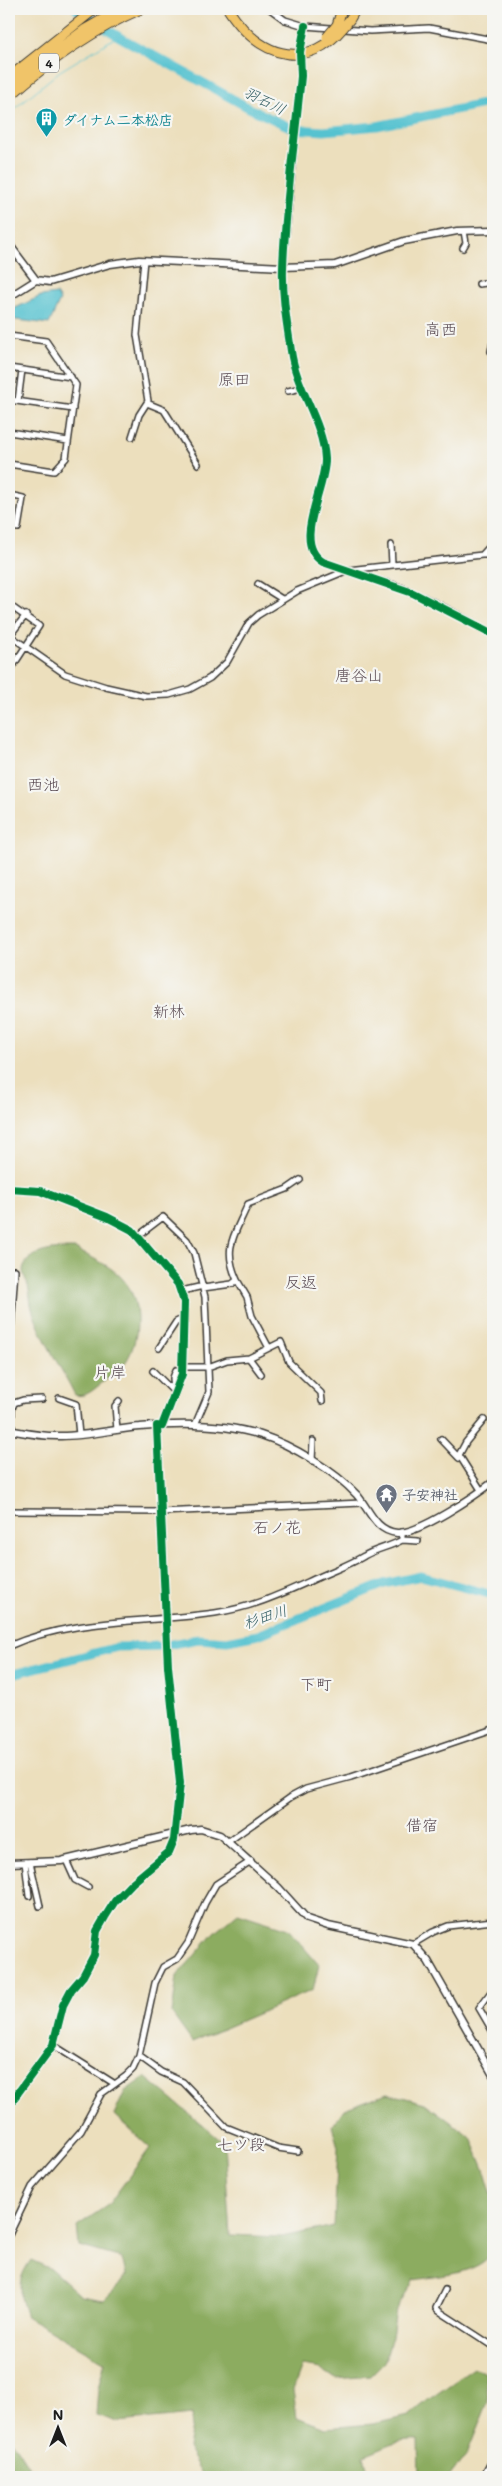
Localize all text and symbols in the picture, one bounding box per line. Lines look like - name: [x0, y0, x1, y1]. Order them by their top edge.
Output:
- road number: 4: [39, 54, 59, 72]
- water label: 羽石川: [240, 81, 290, 119]
- building icon: ダイナム二本松店: [35, 107, 59, 138]
- place label: ダイナム二本松店: [63, 110, 173, 129]
- district label: 高西: [425, 318, 457, 339]
- district label: 原田: [218, 368, 250, 389]
- district label: 唐谷山: [335, 664, 383, 685]
- district label: 西池: [27, 773, 59, 794]
- district label: 新林: [153, 1000, 185, 1021]
- district label: 反返: [285, 1271, 317, 1292]
- district label: 片岸: [94, 1361, 126, 1382]
- temple icon: 子安神社: [374, 1482, 398, 1513]
- place label: 子安神社: [402, 1485, 458, 1504]
- district label: 石ノ花: [253, 1516, 301, 1537]
- water label: 杉田川: [241, 1600, 289, 1632]
- district label: 下町: [300, 1673, 332, 1694]
- district label: 借宿: [406, 1814, 438, 1835]
- district label: 七ツ段: [217, 2133, 265, 2154]
- north arrow: [32, 2404, 82, 2454]
- text: N: [53, 2405, 63, 2424]

